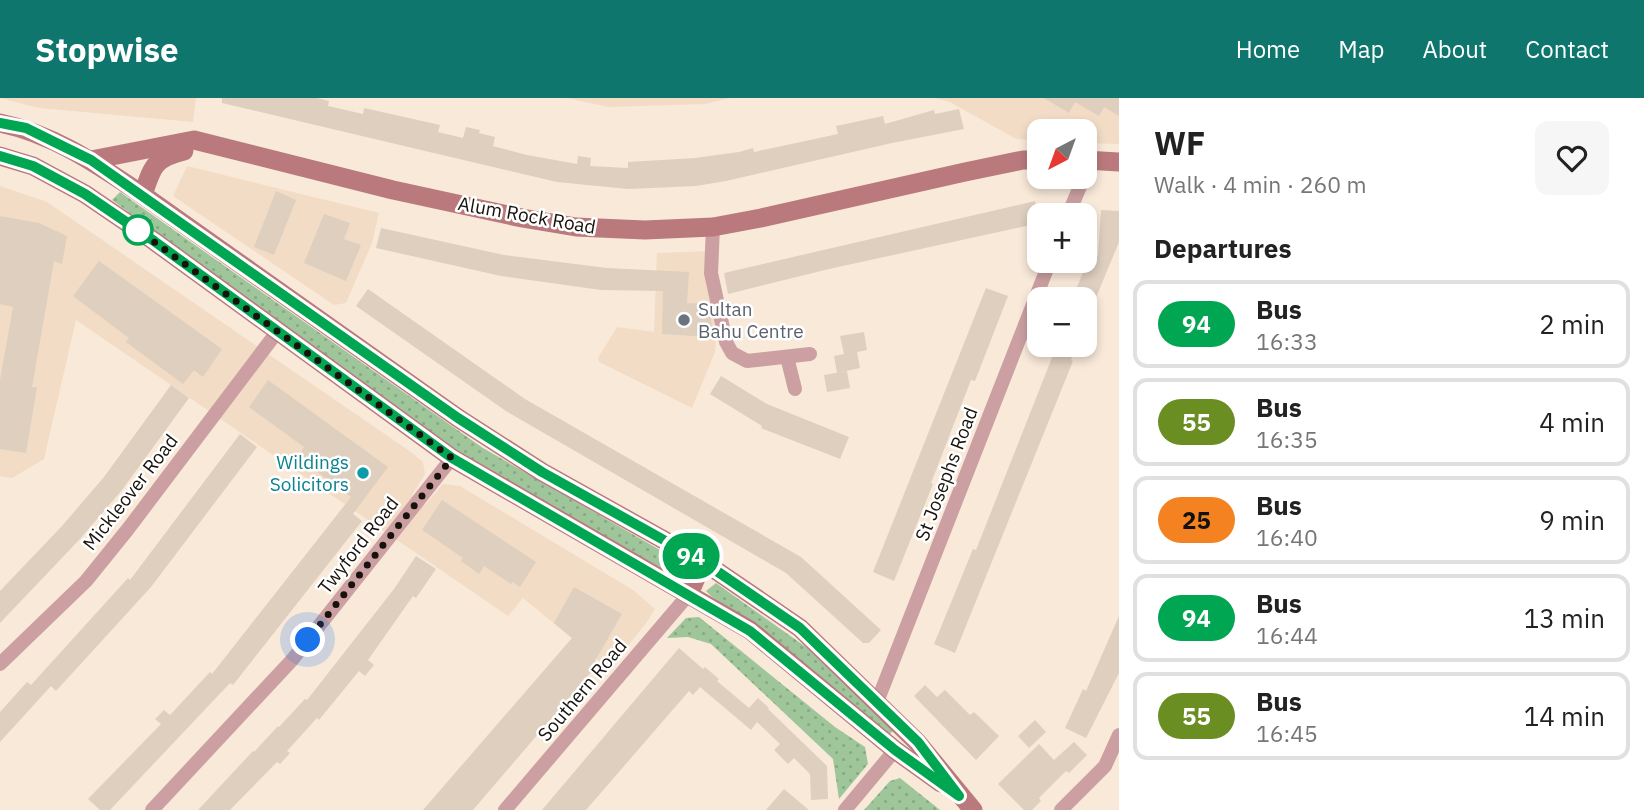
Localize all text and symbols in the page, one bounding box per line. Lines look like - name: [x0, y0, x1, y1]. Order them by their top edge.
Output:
- text: Stopwise: [35, 28, 179, 71]
- text: Home: [1236, 33, 1300, 65]
- text: Map: [1338, 33, 1384, 65]
- text: About: [1422, 33, 1487, 65]
- text: Contact: [1525, 33, 1609, 65]
- north arrow: [1027, 119, 1097, 189]
- map controls: [1027, 119, 1097, 357]
- text: WF: [1154, 121, 1205, 164]
- button: heart: [1535, 121, 1609, 195]
- text: Walk · 4 min · 260 m: [1154, 169, 1367, 199]
- street label: Alum Rock Road: [456, 191, 598, 239]
- button: +: [1027, 203, 1097, 273]
- unlabelled marker: [123, 215, 153, 245]
- text: Departures: [1154, 231, 1292, 265]
- button: −: [1027, 287, 1097, 357]
- text: Bus: [1256, 292, 1302, 326]
- place label: Sultan Bahu Centre: [698, 297, 804, 343]
- text: 2 min: [1539, 307, 1605, 341]
- text: 94: [1182, 308, 1211, 340]
- marker: Sultan Bahu Centre: [676, 312, 692, 328]
- text: 16:33: [1256, 326, 1318, 356]
- text: Bus: [1256, 390, 1302, 424]
- street label: St Josephs Road: [909, 404, 983, 544]
- text: 4 min: [1539, 405, 1605, 439]
- text: 55: [1182, 406, 1211, 438]
- text: 16:35: [1256, 424, 1318, 454]
- street label: Mickleover Road: [77, 429, 183, 555]
- place label: Wildings Solicitors: [270, 450, 349, 496]
- marker: Wildings Solicitors: [355, 465, 371, 481]
- text: Bus: [1256, 488, 1302, 522]
- street label: Twyford Road: [313, 492, 403, 598]
- text: 9 min: [1539, 503, 1605, 537]
- text: 25: [1182, 504, 1211, 536]
- text: 16:40: [1256, 522, 1318, 552]
- line badge: 94: [660, 533, 722, 579]
- text: 94: [677, 540, 705, 572]
- text: Bus: [1256, 586, 1302, 620]
- text: 13 min: [1524, 601, 1605, 635]
- text: 94: [1182, 602, 1211, 634]
- text: 16:44: [1256, 620, 1318, 650]
- your location: [290, 622, 325, 657]
- street label: Southern Road: [532, 634, 632, 746]
- text: Bus: [1256, 684, 1302, 718]
- text: 14 min: [1524, 699, 1605, 733]
- text: 55: [1182, 700, 1211, 732]
- text: 16:45: [1256, 718, 1318, 748]

